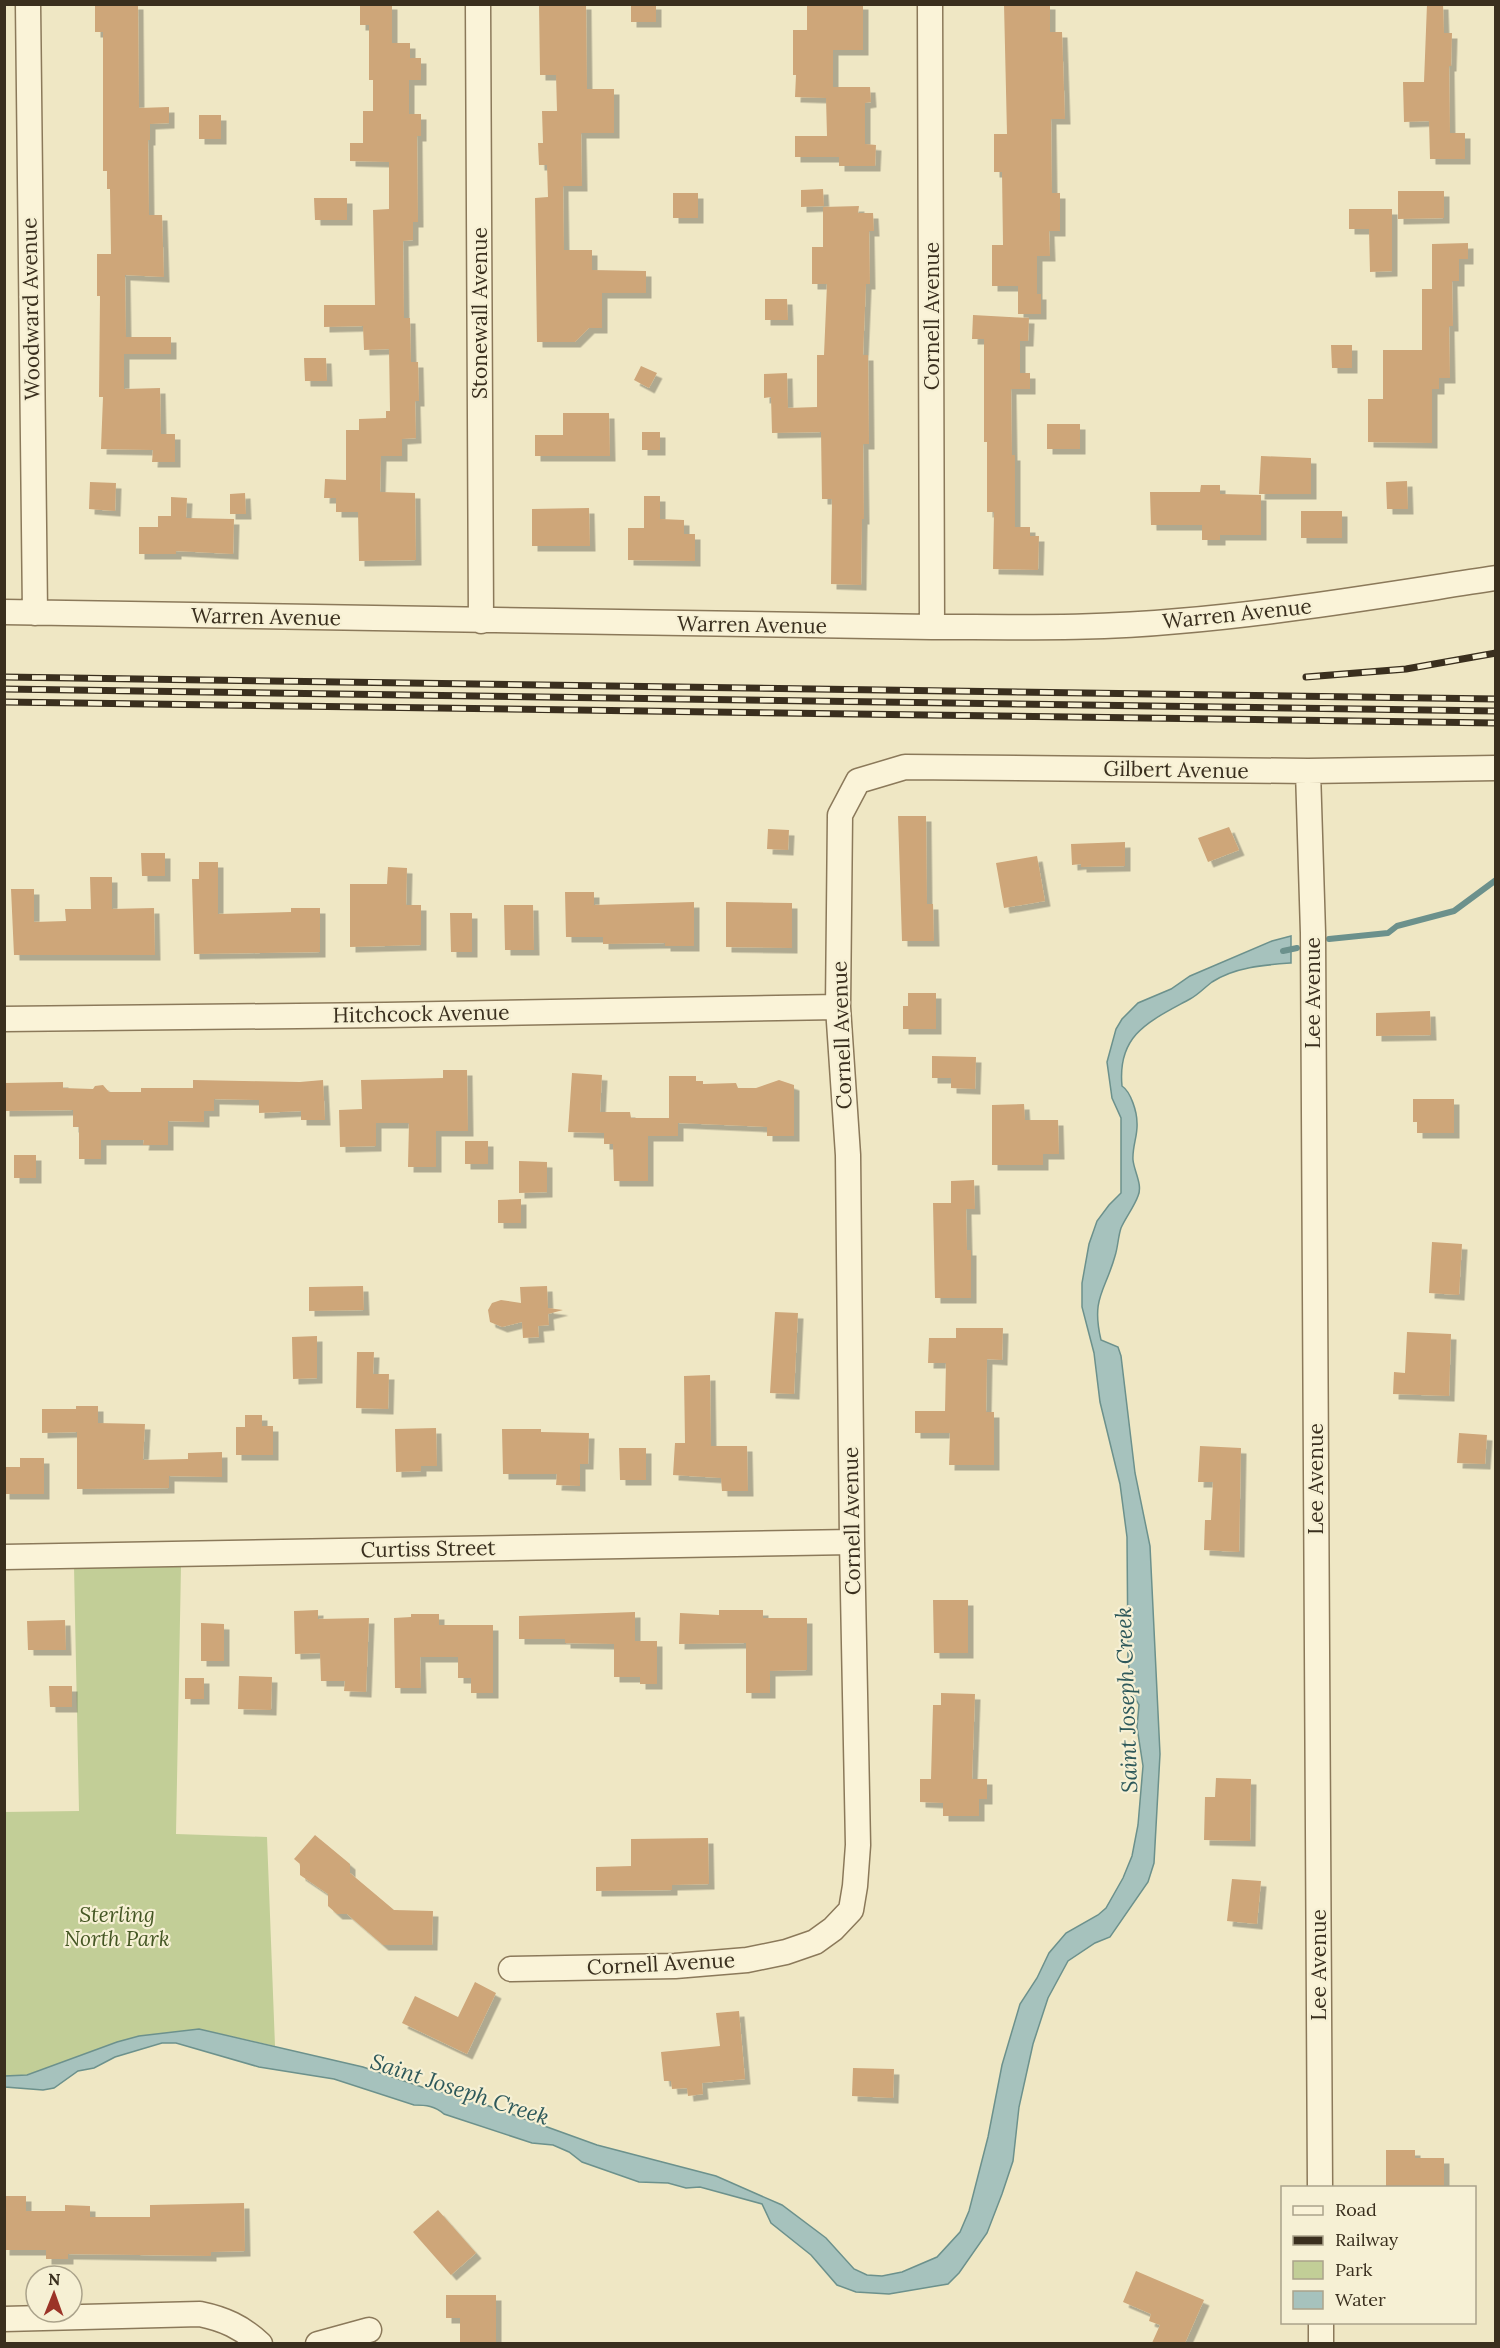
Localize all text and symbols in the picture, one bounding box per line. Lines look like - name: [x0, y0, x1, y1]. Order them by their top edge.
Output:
- street label: Woodward Avenue: [15, 217, 46, 401]
- street label: Stonewall Avenue: [466, 227, 493, 399]
- street label: Cornell Avenue: [918, 242, 945, 390]
- street label: Warren Avenue: [1161, 592, 1313, 635]
- street label: Warren Avenue: [191, 602, 341, 631]
- street label: Warren Avenue: [677, 610, 827, 639]
- street label: Gilbert Avenue: [1103, 755, 1249, 784]
- street label: Lee Avenue: [1299, 937, 1326, 1049]
- street label: Cornell Avenue: [825, 960, 858, 1110]
- street label: Hitchcock Avenue: [332, 998, 510, 1029]
- street label: Lee Avenue: [1302, 1423, 1329, 1535]
- street label: Cornell Avenue: [837, 1447, 866, 1595]
- street label: Curtiss Street: [360, 1534, 497, 1563]
- water label: Saint Joseph Creek: [1109, 1606, 1143, 1794]
- park label: Sterling North Park: [64, 1901, 170, 1952]
- street label: Lee Avenue: [1305, 1909, 1332, 2021]
- street label: Cornell Avenue: [586, 1946, 736, 1981]
- water label: Saint Joseph Creek: [367, 2047, 553, 2131]
- legend: [1281, 2186, 1476, 2324]
- text: Road: [1335, 2198, 1377, 2221]
- text: Railway: [1335, 2228, 1399, 2251]
- text: Park: [1335, 2258, 1373, 2281]
- north arrow: [24, 2264, 84, 2324]
- text: N: [48, 2269, 61, 2289]
- text: Water: [1335, 2288, 1386, 2311]

